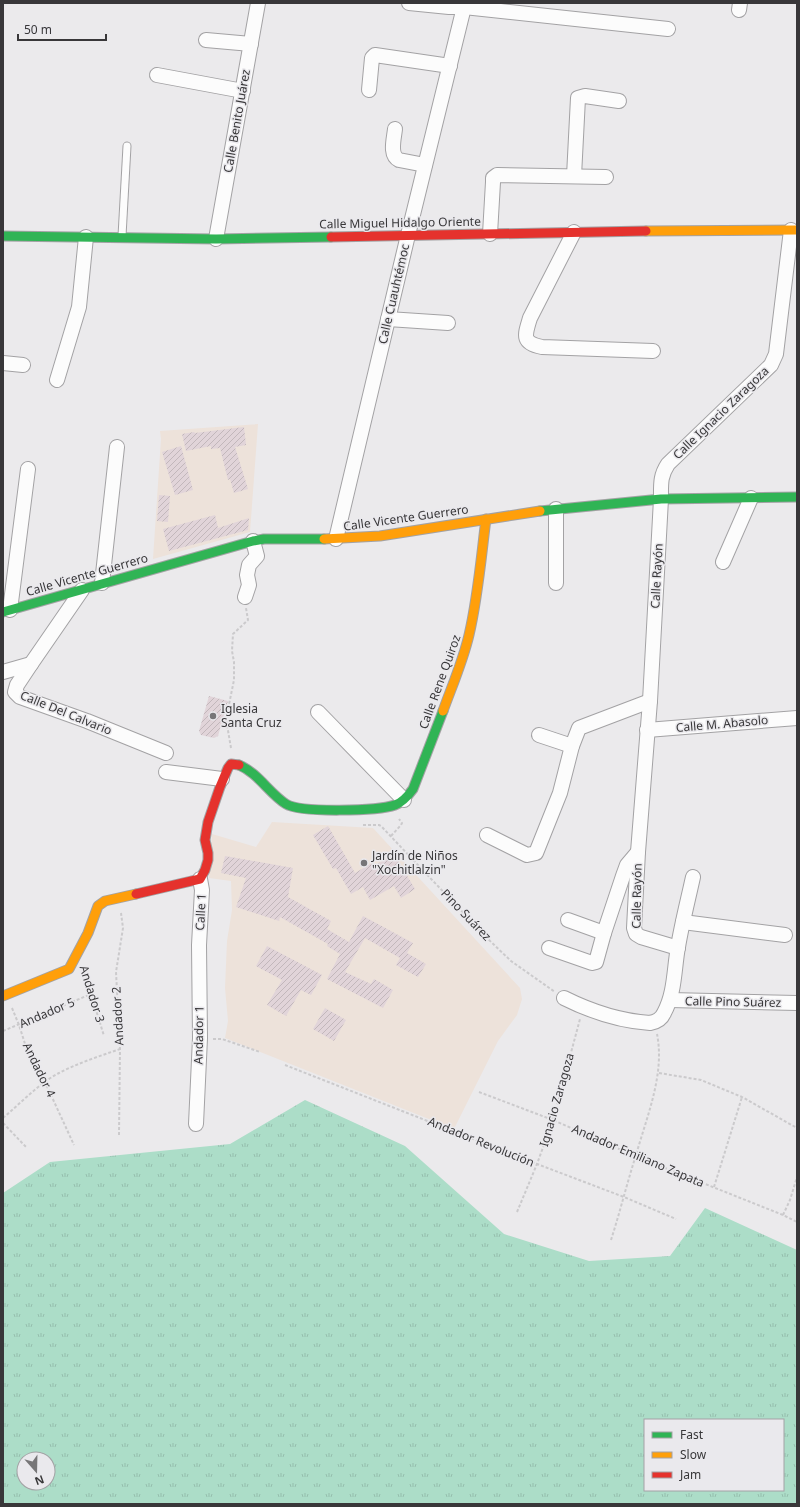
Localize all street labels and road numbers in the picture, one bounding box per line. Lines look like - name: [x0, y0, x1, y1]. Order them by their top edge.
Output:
- street label: Calle Benito Juárez: [219, 68, 254, 174]
- street label: Calle Miguel Hidalgo Oriente: [319, 213, 481, 232]
- street label: Calle Cuauhtémoc: [374, 242, 413, 346]
- street label: Calle Ignacio Zaragoza: [669, 362, 772, 463]
- street label: Calle Vicente Guerrero: [342, 500, 470, 535]
- street label: Calle Rayón: [646, 543, 667, 609]
- street label: Calle Vicente Guerrero: [24, 549, 150, 600]
- street label: Calle Rene Quiroz: [415, 632, 465, 731]
- street label: Calle Del Calvario: [18, 686, 115, 739]
- street label: Calle M. Abasolo: [675, 711, 769, 736]
- street label: Calle Rayón: [627, 863, 646, 929]
- street label: Pino Suárez: [437, 885, 496, 945]
- street label: Calle 1: [191, 893, 210, 931]
- street label: Andador 3: [76, 963, 109, 1025]
- street label: Andador 2: [107, 986, 128, 1046]
- street label: Calle Pino Suárez: [685, 992, 782, 1011]
- street label: Andador 5: [16, 993, 77, 1032]
- street label: Andador 1: [189, 1005, 208, 1065]
- street label: Andador 4: [19, 1040, 60, 1100]
- street label: Ignacio Zaragoza: [535, 1051, 578, 1149]
- street label: Andador Revolución: [425, 1112, 537, 1171]
- street label: Andador Emiliano Zapata: [569, 1120, 707, 1191]

